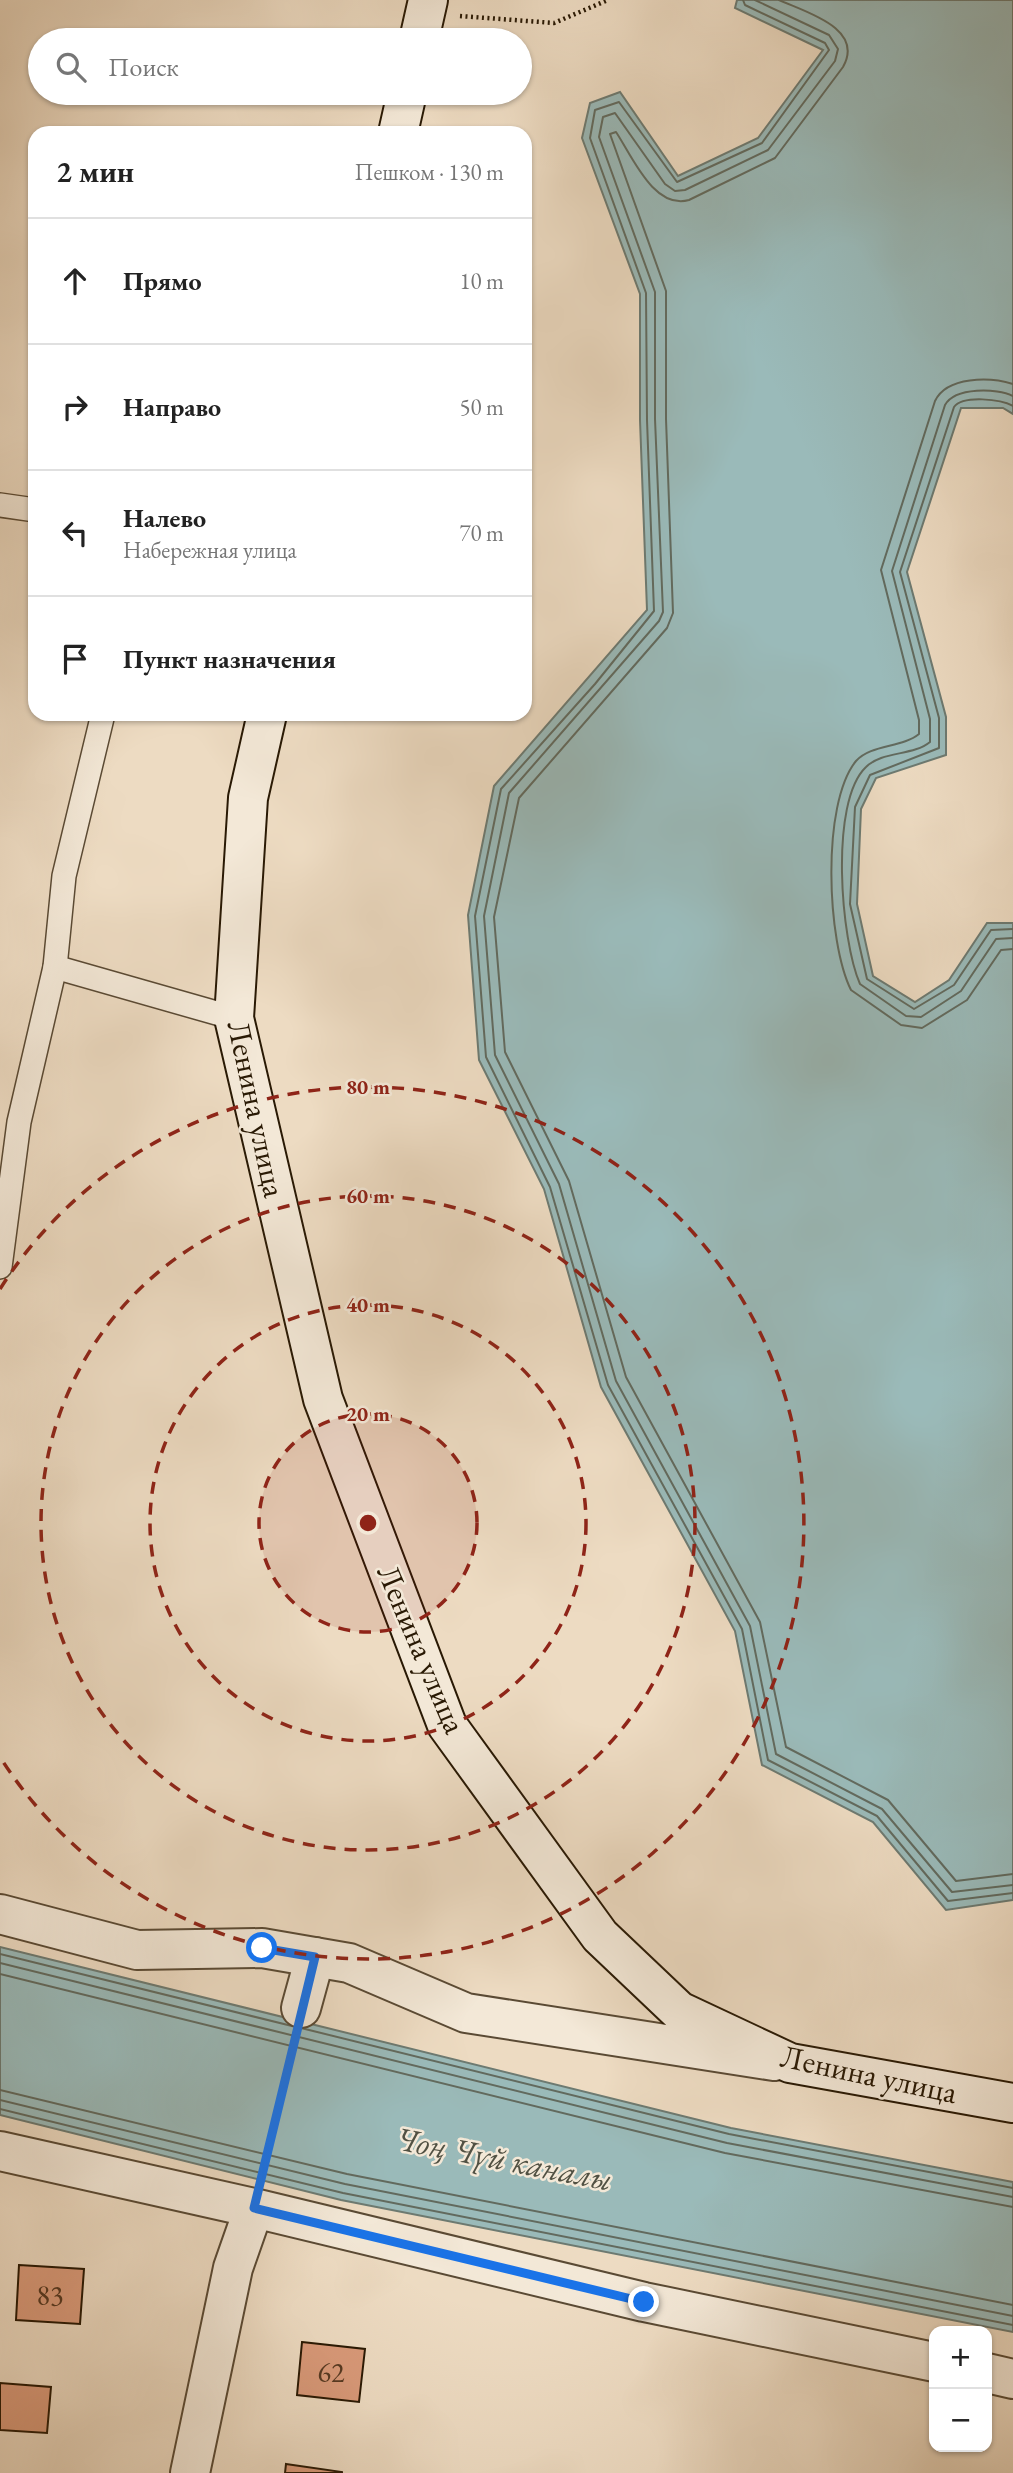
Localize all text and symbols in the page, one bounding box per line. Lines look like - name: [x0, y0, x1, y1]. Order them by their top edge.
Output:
- search box: [28, 28, 532, 105]
- icon: search: [52, 48, 90, 86]
- text: Поиск: [108, 50, 179, 84]
- text: 2 мин: [56, 152, 134, 191]
- text: Пешком · 130 m: [355, 157, 504, 187]
- icon: ahead: [56, 262, 94, 300]
- text: Прямо: [123, 264, 202, 298]
- text: 10 m: [459, 266, 504, 296]
- icon: right: [56, 388, 94, 426]
- text: Направо: [123, 390, 221, 424]
- text: 50 m: [459, 392, 504, 422]
- text: Налево: [123, 501, 206, 535]
- icon: left: [56, 514, 94, 552]
- text: 70 m: [459, 518, 504, 548]
- text: Набережная улица: [123, 535, 297, 565]
- icon: arrive: [56, 640, 94, 678]
- text: Пункт назначения: [123, 642, 336, 676]
- street label: Ленина улица: [218, 1017, 296, 1201]
- text: 80 m: [346, 1073, 390, 1100]
- text: 60 m: [346, 1182, 390, 1209]
- text: 40 m: [346, 1291, 390, 1318]
- text: 20 m: [346, 1400, 390, 1427]
- centre of rings: [356, 1511, 380, 1535]
- street label: Ленина улица: [368, 1558, 476, 1740]
- route start: [246, 1932, 277, 1963]
- street label: Ленина улица: [777, 2035, 961, 2113]
- water label: Чоң Чүй каналы: [392, 2116, 616, 2201]
- house number: 83: [37, 2277, 63, 2313]
- route end: [628, 2286, 659, 2317]
- map controls: [929, 2326, 992, 2452]
- button: +: [929, 2326, 992, 2389]
- house number: 62: [318, 2354, 345, 2390]
- button: −: [929, 2389, 992, 2452]

